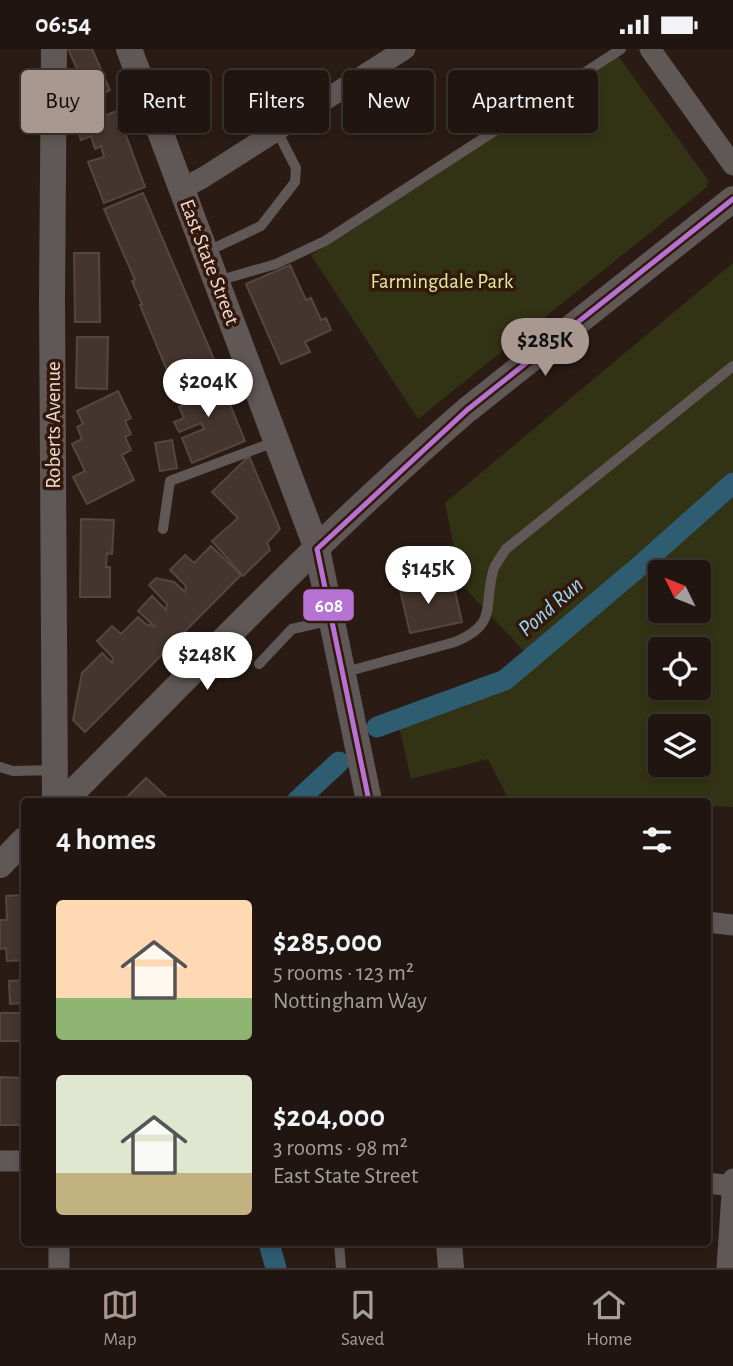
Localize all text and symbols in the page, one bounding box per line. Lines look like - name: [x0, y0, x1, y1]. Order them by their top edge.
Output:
- text: 06:54: [35, 11, 91, 37]
- chip: Buy: [21, 70, 104, 133]
- chip: Rent: [118, 70, 210, 133]
- chip: Filters: [224, 70, 329, 133]
- chip: New: [343, 70, 434, 133]
- chip: Apartment: [448, 70, 598, 133]
- street label: East State Street: [176, 197, 243, 328]
- park label: Farmingdale Park: [371, 271, 514, 292]
- pin: $285K: [496, 319, 594, 378]
- text: $285K: [517, 329, 573, 352]
- pin: $204K: [159, 359, 257, 419]
- street label: Roberts Avenue: [43, 361, 64, 489]
- text: $204K: [179, 370, 237, 393]
- pin: $145K: [379, 547, 477, 606]
- text: $145K: [401, 557, 455, 580]
- north arrow: [648, 560, 710, 623]
- map controls: [648, 560, 711, 777]
- water label: Pond Run: [514, 573, 588, 641]
- line badge: 608: [302, 588, 355, 622]
- text: 608: [315, 597, 343, 616]
- pin: $248K: [158, 633, 256, 692]
- button: locate: [648, 637, 711, 700]
- text: $248K: [178, 643, 236, 666]
- button: layers: [648, 714, 711, 777]
- icon: filters: [638, 821, 676, 859]
- text: 4 homes: [56, 825, 156, 855]
- text: $285,000: [273, 927, 382, 957]
- icon: home: [112, 928, 196, 1012]
- text: 5 rooms · 123 m²: [273, 962, 414, 985]
- text: Nottingham Way: [273, 990, 427, 1013]
- text: $204,000: [273, 1102, 385, 1132]
- icon: home: [112, 1103, 196, 1187]
- text: 3 rooms · 98 m²: [273, 1137, 408, 1160]
- text: East State Street: [273, 1165, 418, 1188]
- tab: Map: [101, 1286, 139, 1351]
- tab: Saved: [341, 1286, 384, 1351]
- tab: Home: [586, 1286, 632, 1351]

